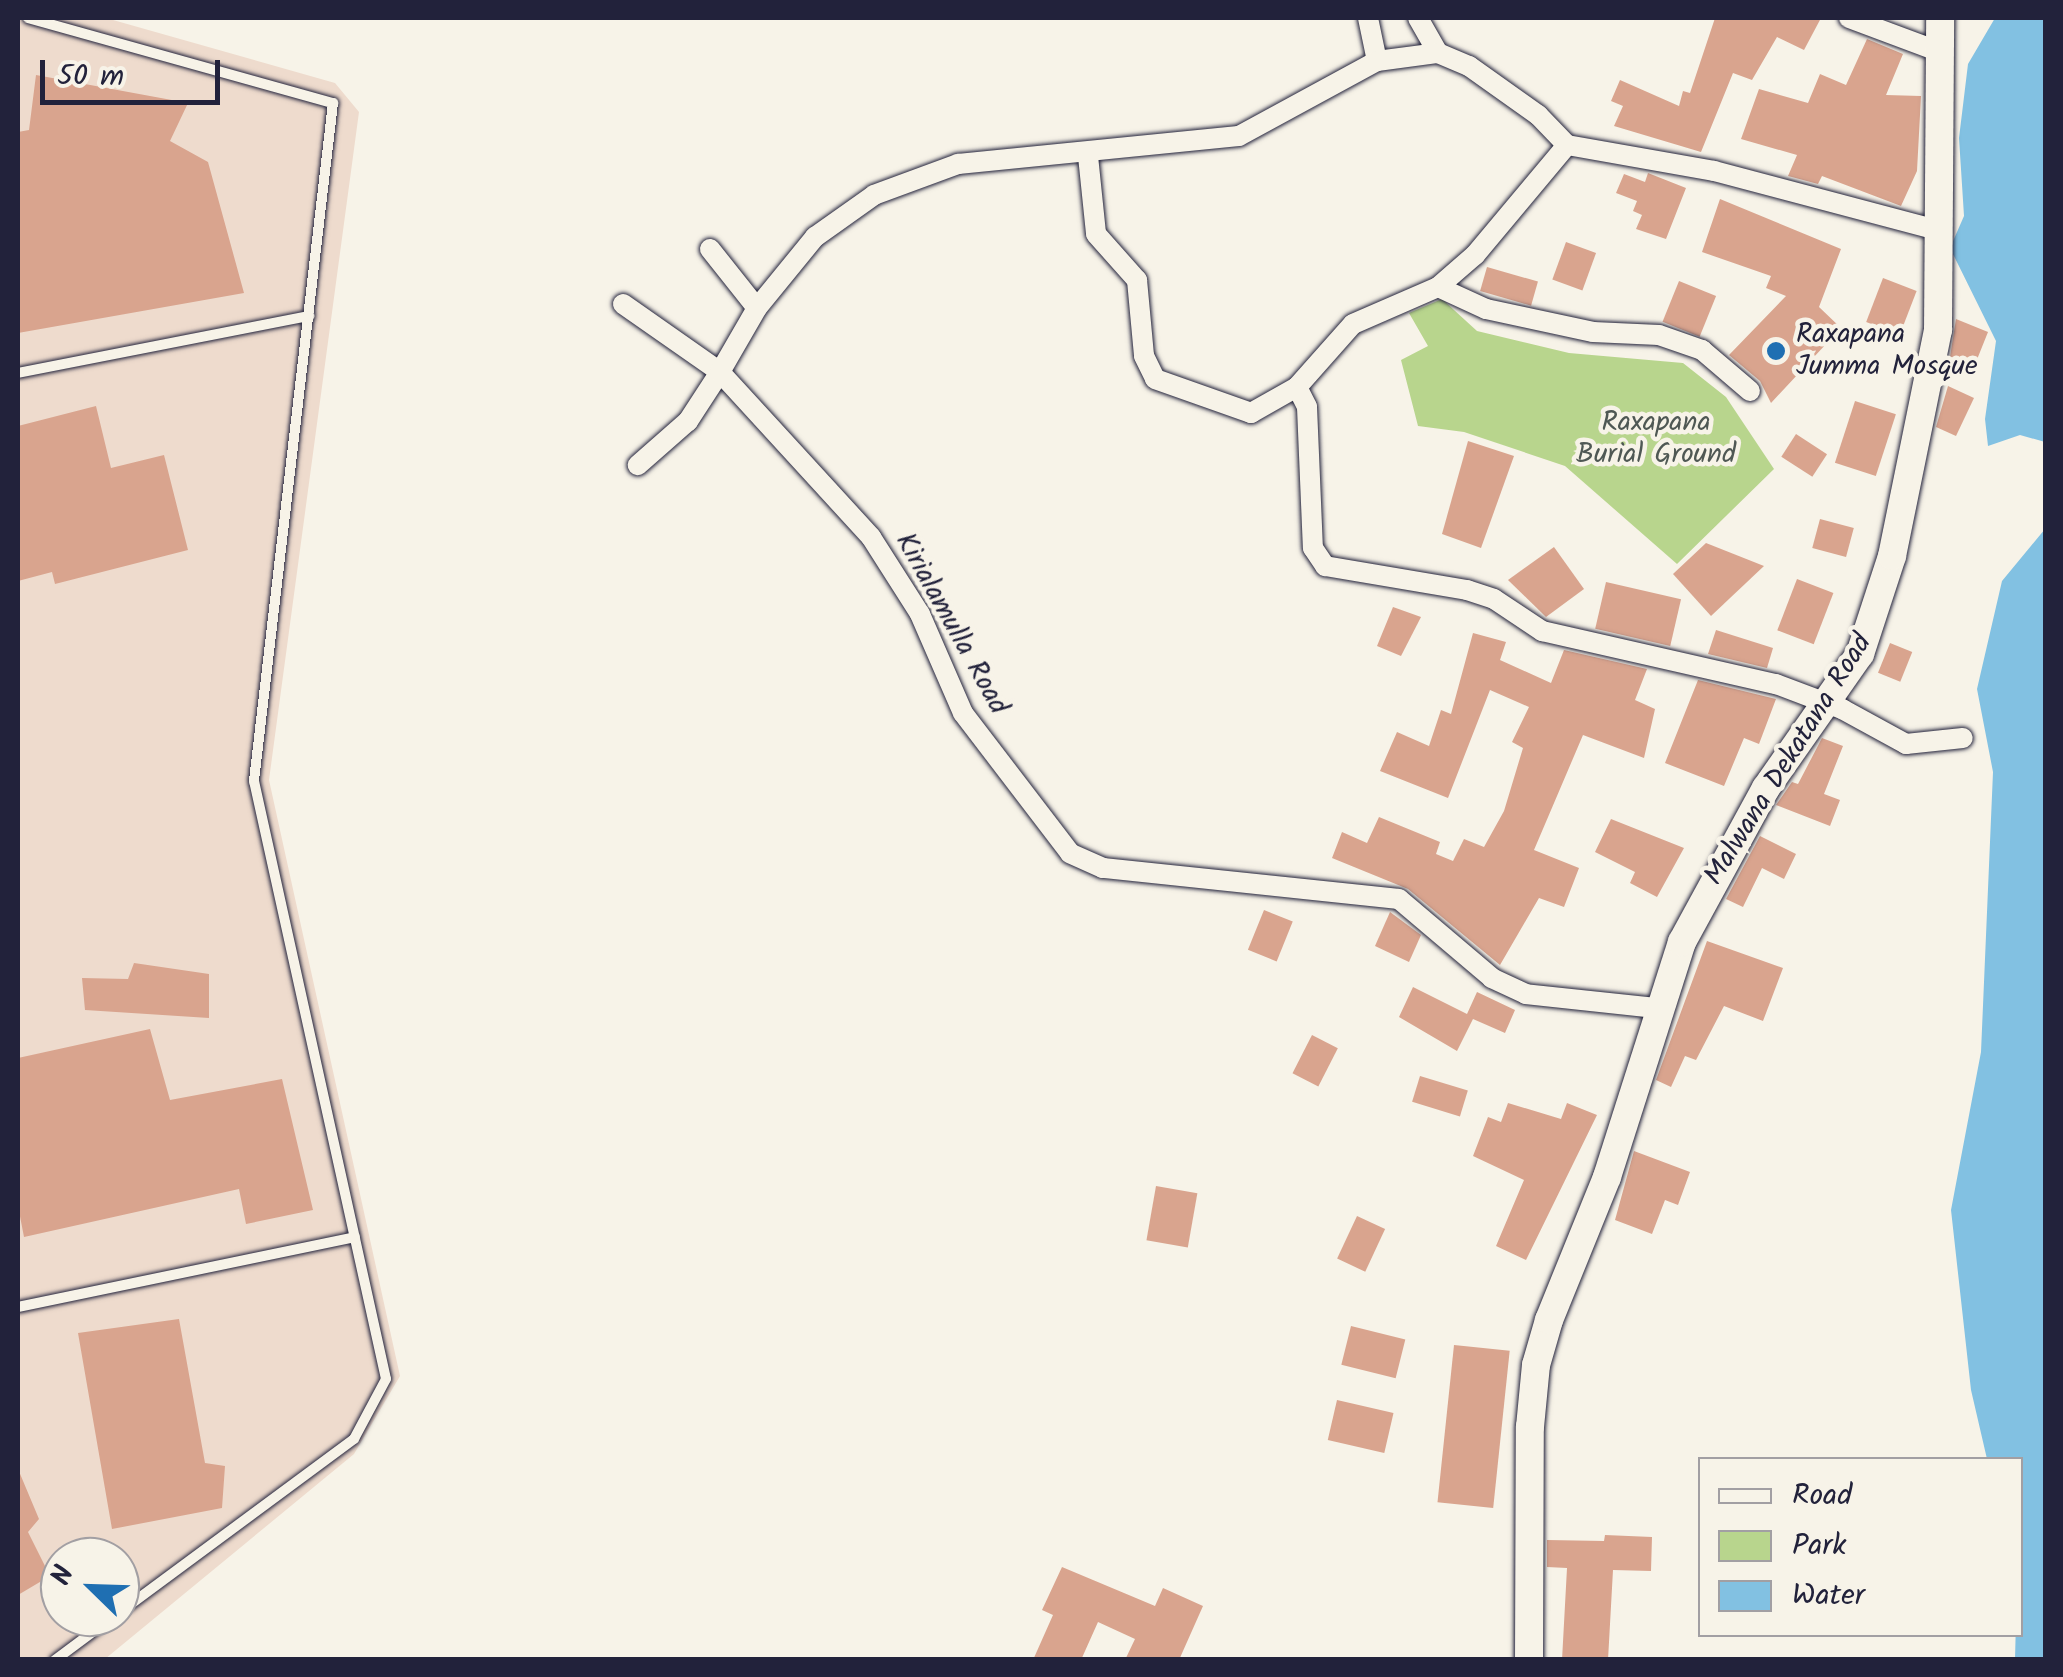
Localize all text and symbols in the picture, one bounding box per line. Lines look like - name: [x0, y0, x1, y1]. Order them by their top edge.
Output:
- scale bar: [45, 40, 225, 102]
- text: 50 m: [57, 53, 124, 101]
- place label: Raxapana Jumma Mosque: [1796, 318, 1978, 384]
- marker: Raxapana Jumma Mosque: [1765, 340, 1787, 362]
- park label: Raxapana Burial Ground: [1576, 406, 1736, 472]
- street label: Kirialamulla Road: [887, 527, 1015, 721]
- street label: Malwana Dekatana Road: [1698, 628, 1880, 892]
- legend: [1698, 1457, 2023, 1637]
- text: Road: [1792, 1472, 1852, 1520]
- text: Park: [1792, 1522, 1846, 1570]
- north arrow: [40, 1537, 140, 1637]
- text: N: [40, 1559, 88, 1593]
- text: Water: [1792, 1572, 1865, 1620]

